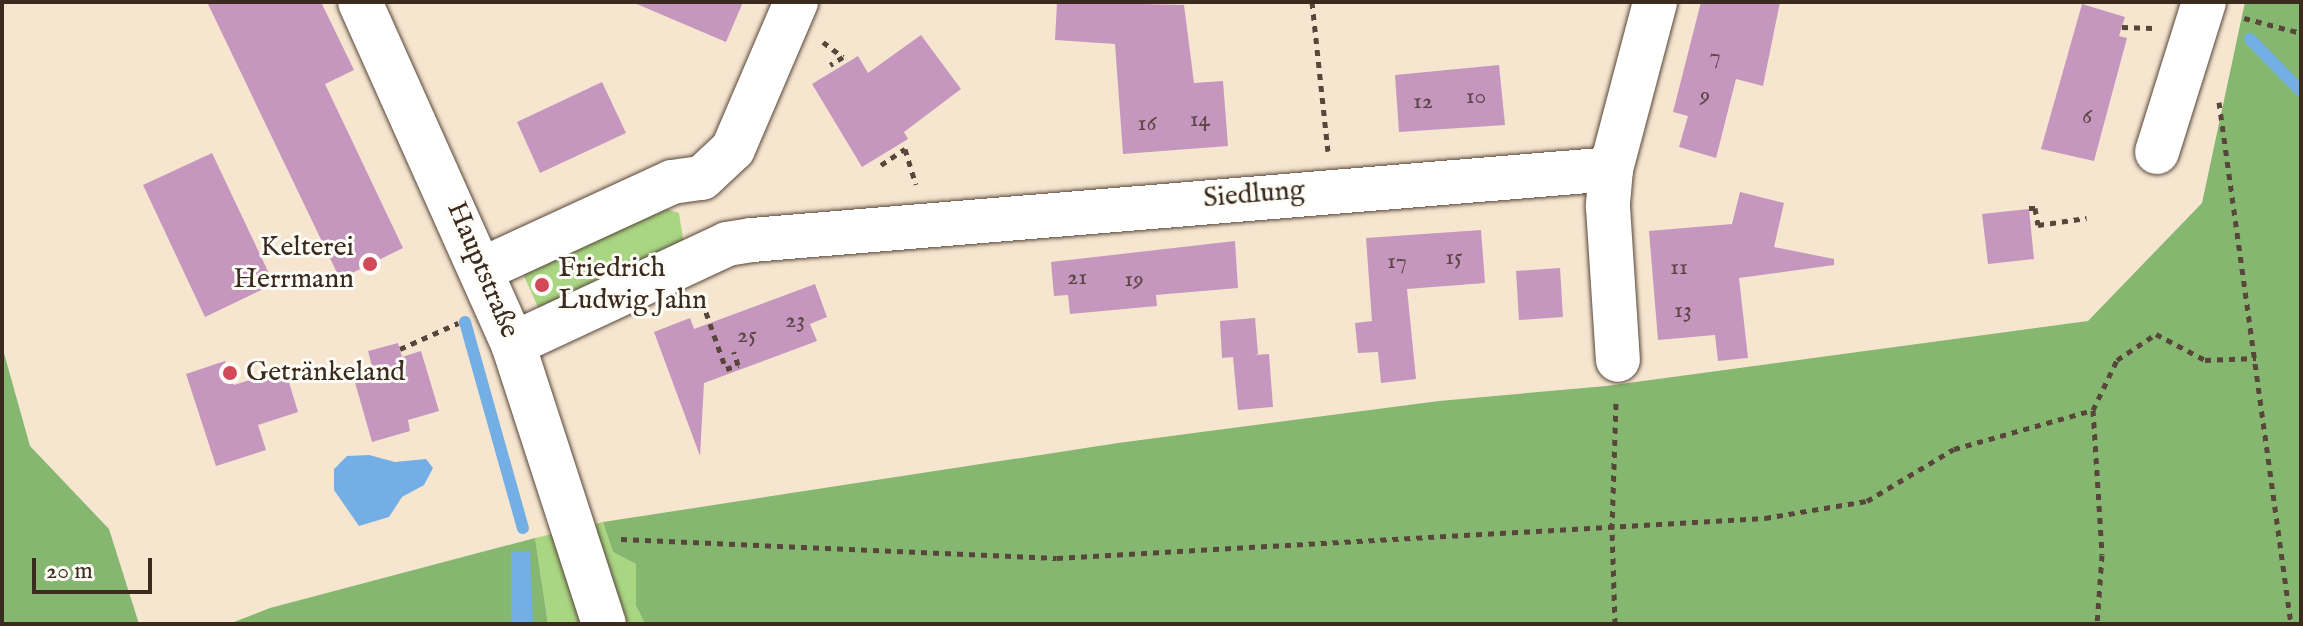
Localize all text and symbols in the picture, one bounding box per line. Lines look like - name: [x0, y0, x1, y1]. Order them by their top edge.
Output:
- house number: 7: [1709, 43, 1721, 71]
- house number: 9: [1700, 82, 1710, 110]
- house number: 10: [1466, 83, 1486, 111]
- house number: 12: [1413, 88, 1433, 116]
- house number: 6: [2082, 103, 2092, 131]
- house number: 14: [1190, 106, 1210, 134]
- house number: 16: [1137, 110, 1157, 138]
- street label: Siedlung: [1202, 174, 1306, 216]
- street label: Hauptstraße: [438, 197, 526, 343]
- place label: Kelterei Herrmann: [233, 231, 354, 297]
- house number: 15: [1445, 244, 1463, 272]
- house number: 17: [1387, 248, 1407, 276]
- place label: Friedrich Ludwig Jahn: [558, 252, 707, 318]
- house number: 11: [1670, 254, 1688, 282]
- marker: Kelterei Herrmann: [361, 255, 379, 273]
- house number: 21: [1067, 264, 1087, 292]
- house number: 19: [1124, 266, 1144, 294]
- marker: Friedrich Ludwig Jahn: [533, 276, 551, 294]
- house number: 13: [1674, 297, 1692, 325]
- house number: 23: [785, 307, 805, 335]
- house number: 25: [737, 322, 757, 350]
- place label: Getränkeland: [246, 356, 405, 390]
- marker: Getränkeland: [221, 364, 239, 382]
- scale bar: [36, 542, 156, 592]
- text: 20 m: [46, 556, 93, 587]

